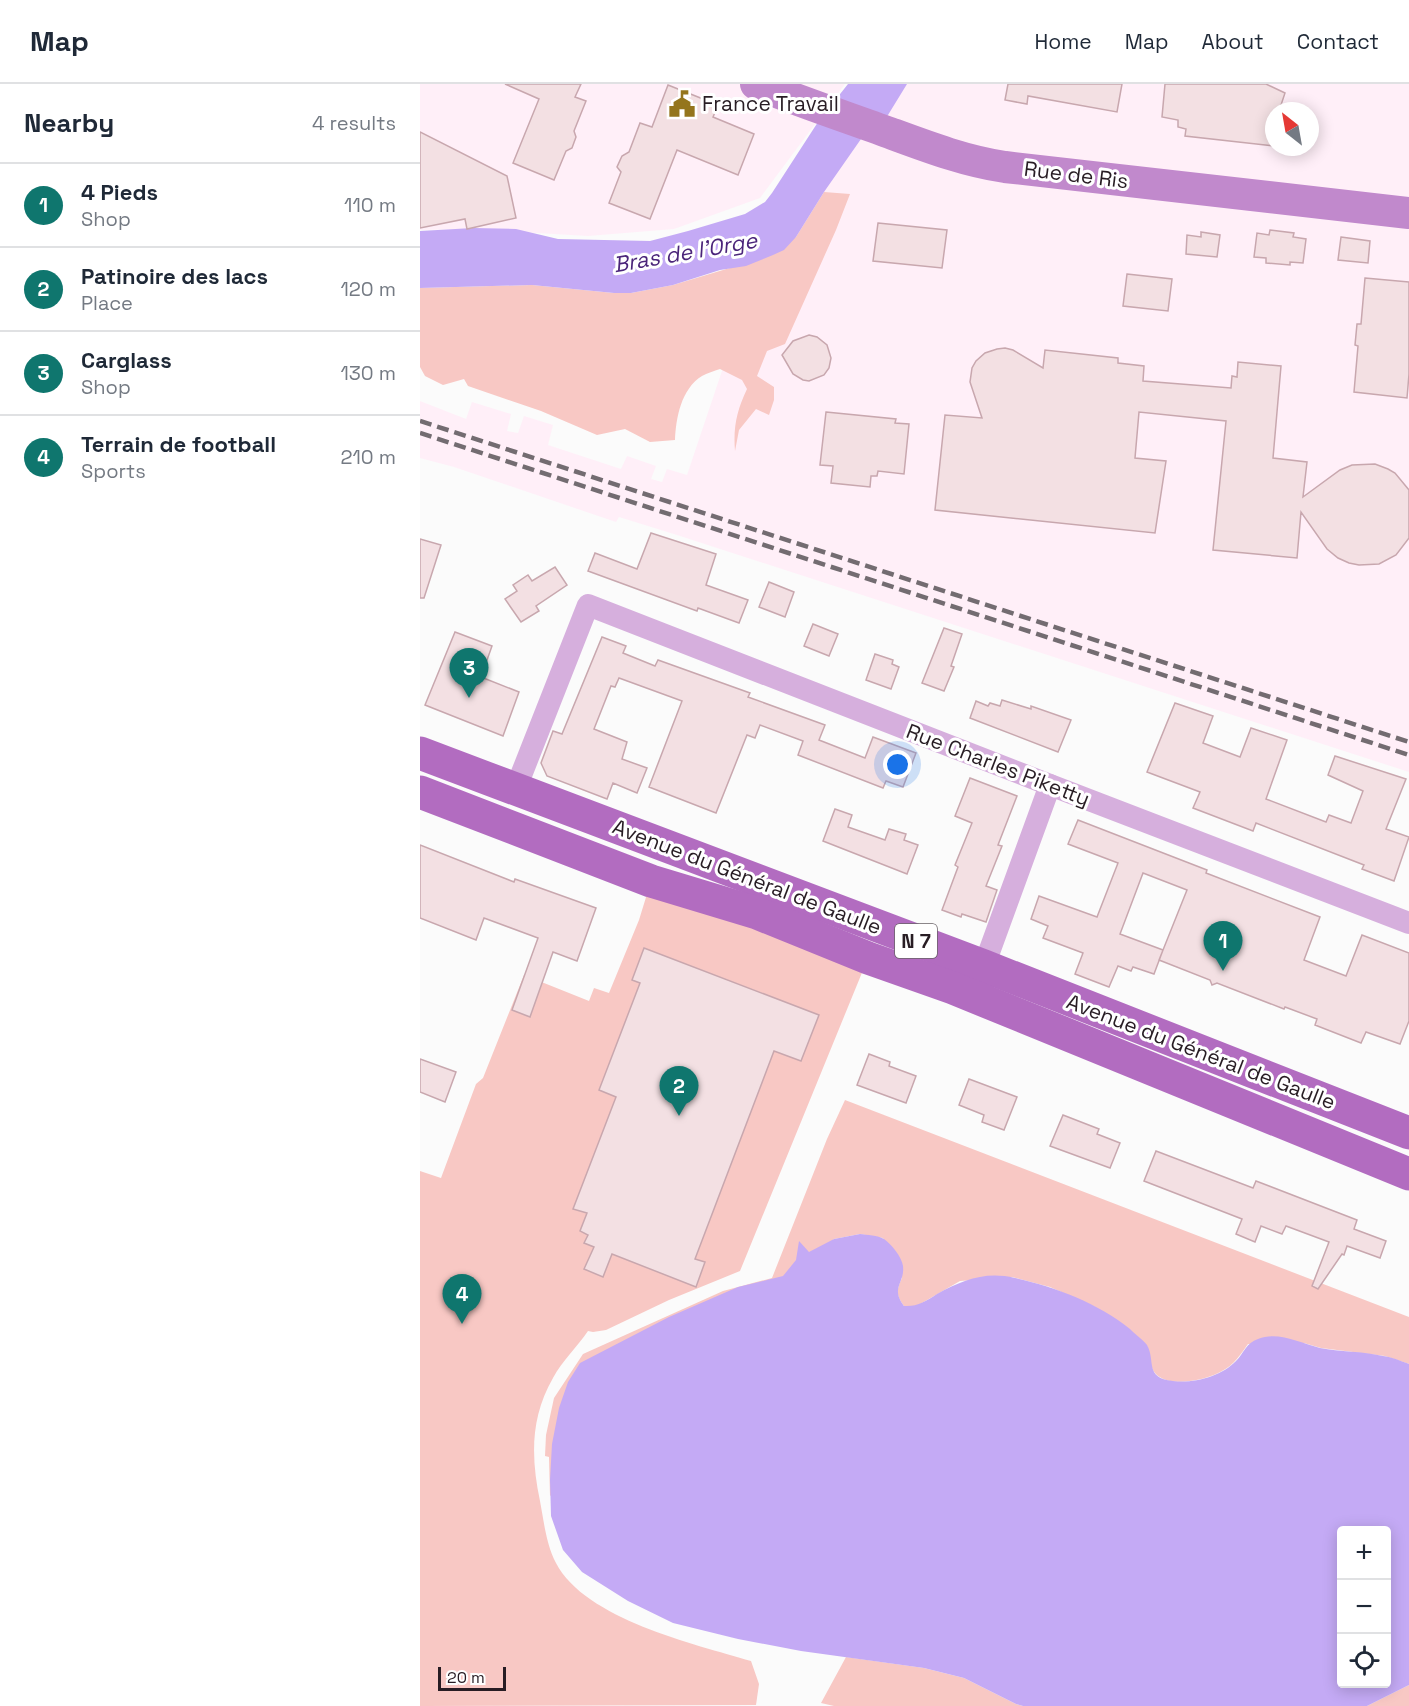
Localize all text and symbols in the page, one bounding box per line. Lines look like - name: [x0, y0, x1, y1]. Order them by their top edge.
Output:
- text: Map: [30, 23, 89, 59]
- text: Home: [1034, 28, 1092, 55]
- text: Map: [1125, 28, 1169, 55]
- text: About: [1202, 28, 1264, 55]
- text: Contact: [1297, 28, 1379, 55]
- public building icon: France Travail: [667, 89, 697, 119]
- place label: France Travail: [702, 90, 839, 117]
- north arrow: [1265, 102, 1319, 156]
- text: Nearby: [24, 106, 114, 140]
- text: 4 results: [312, 110, 396, 136]
- street label: Rue de Ris: [1022, 155, 1130, 194]
- text: 4 Pieds: [81, 178, 158, 206]
- text: 1: [39, 192, 48, 218]
- text: 110 m: [344, 192, 396, 218]
- text: Shop: [81, 206, 131, 232]
- water label: Bras de l'Orge: [611, 225, 760, 278]
- text: Patinoire des lacs: [81, 262, 268, 290]
- text: 2: [38, 276, 49, 302]
- text: 120 m: [340, 276, 396, 302]
- text: Place: [81, 290, 133, 316]
- text: Carglass: [81, 346, 172, 374]
- text: 3: [37, 360, 50, 386]
- text: 130 m: [340, 360, 396, 386]
- text: Shop: [81, 374, 131, 400]
- text: Terrain de football: [81, 430, 276, 458]
- text: 4: [37, 444, 50, 470]
- text: 210 m: [340, 444, 396, 470]
- text: Sports: [81, 458, 146, 484]
- pin: 3: [449, 648, 488, 698]
- street label: Rue Charles Piketty: [903, 717, 1094, 812]
- your location: [883, 750, 912, 779]
- street label: Avenue du Général de Gaulle: [609, 813, 885, 940]
- pin: 1: [1204, 922, 1242, 971]
- road number: N 7: [895, 924, 937, 958]
- street label: Avenue du Général de Gaulle: [1063, 988, 1339, 1115]
- pin: 2: [660, 1066, 698, 1116]
- pin: 4: [442, 1274, 482, 1324]
- map controls: [1337, 1526, 1391, 1688]
- button: +: [1337, 1526, 1391, 1580]
- button: −: [1337, 1580, 1391, 1634]
- button: locate: [1337, 1634, 1391, 1688]
- scale bar: [438, 1664, 506, 1692]
- text: 20 m: [447, 1667, 485, 1688]

